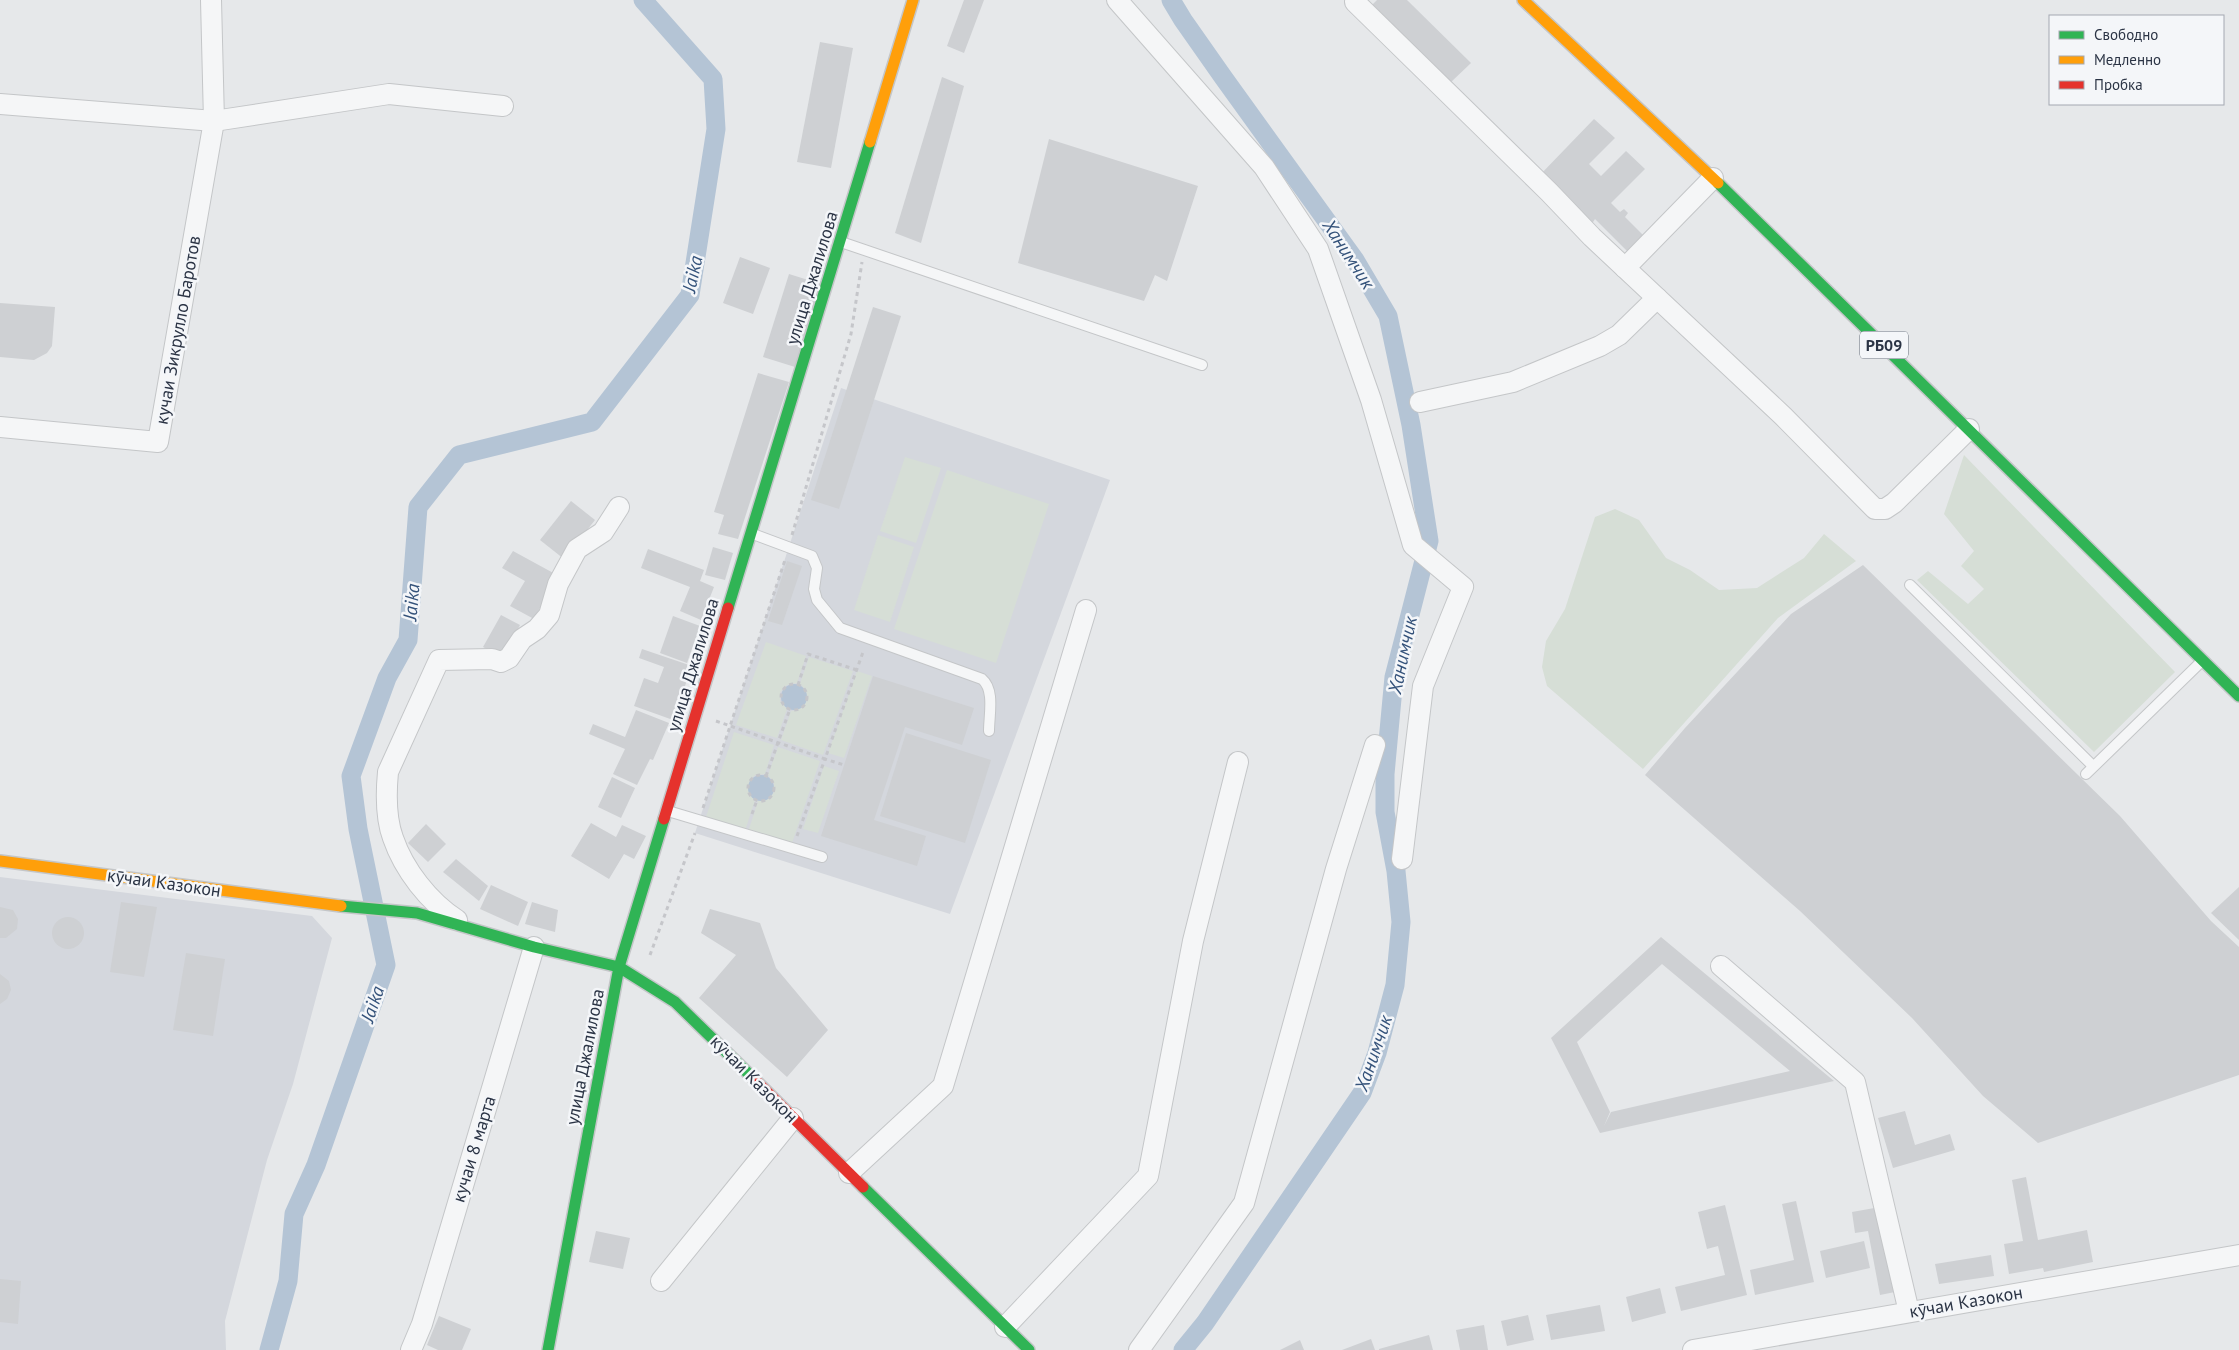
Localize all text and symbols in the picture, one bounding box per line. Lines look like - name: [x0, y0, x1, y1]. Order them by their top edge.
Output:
- legend: [2049, 15, 2224, 105]
- text: Свободно: [2094, 25, 2158, 44]
- text: Медленно: [2094, 50, 2161, 69]
- text: Пробка: [2094, 75, 2143, 94]
- street label: улица Джалилова: [780, 208, 843, 347]
- water label: Ханимчик: [1317, 214, 1381, 295]
- street label: кучаи Зикрулло Баротов: [150, 234, 205, 426]
- water label: Jaika: [676, 253, 708, 296]
- road number: РБ09: [1860, 332, 1908, 358]
- water label: Jaika: [397, 582, 425, 623]
- street label: улица Джалилова: [661, 595, 724, 734]
- water label: Ханимчик: [1382, 613, 1422, 697]
- street label: кӯчаи Казокон: [106, 863, 222, 902]
- water label: Jaika: [354, 982, 390, 1027]
- street label: улица Джалилова: [560, 987, 609, 1127]
- water label: Ханимчик: [1349, 1011, 1398, 1095]
- street label: кӯчаи Казокон: [706, 1030, 803, 1127]
- street label: кучаи 8 марта: [446, 1093, 501, 1205]
- street label: кӯчаи Казокон: [1907, 1280, 2024, 1323]

